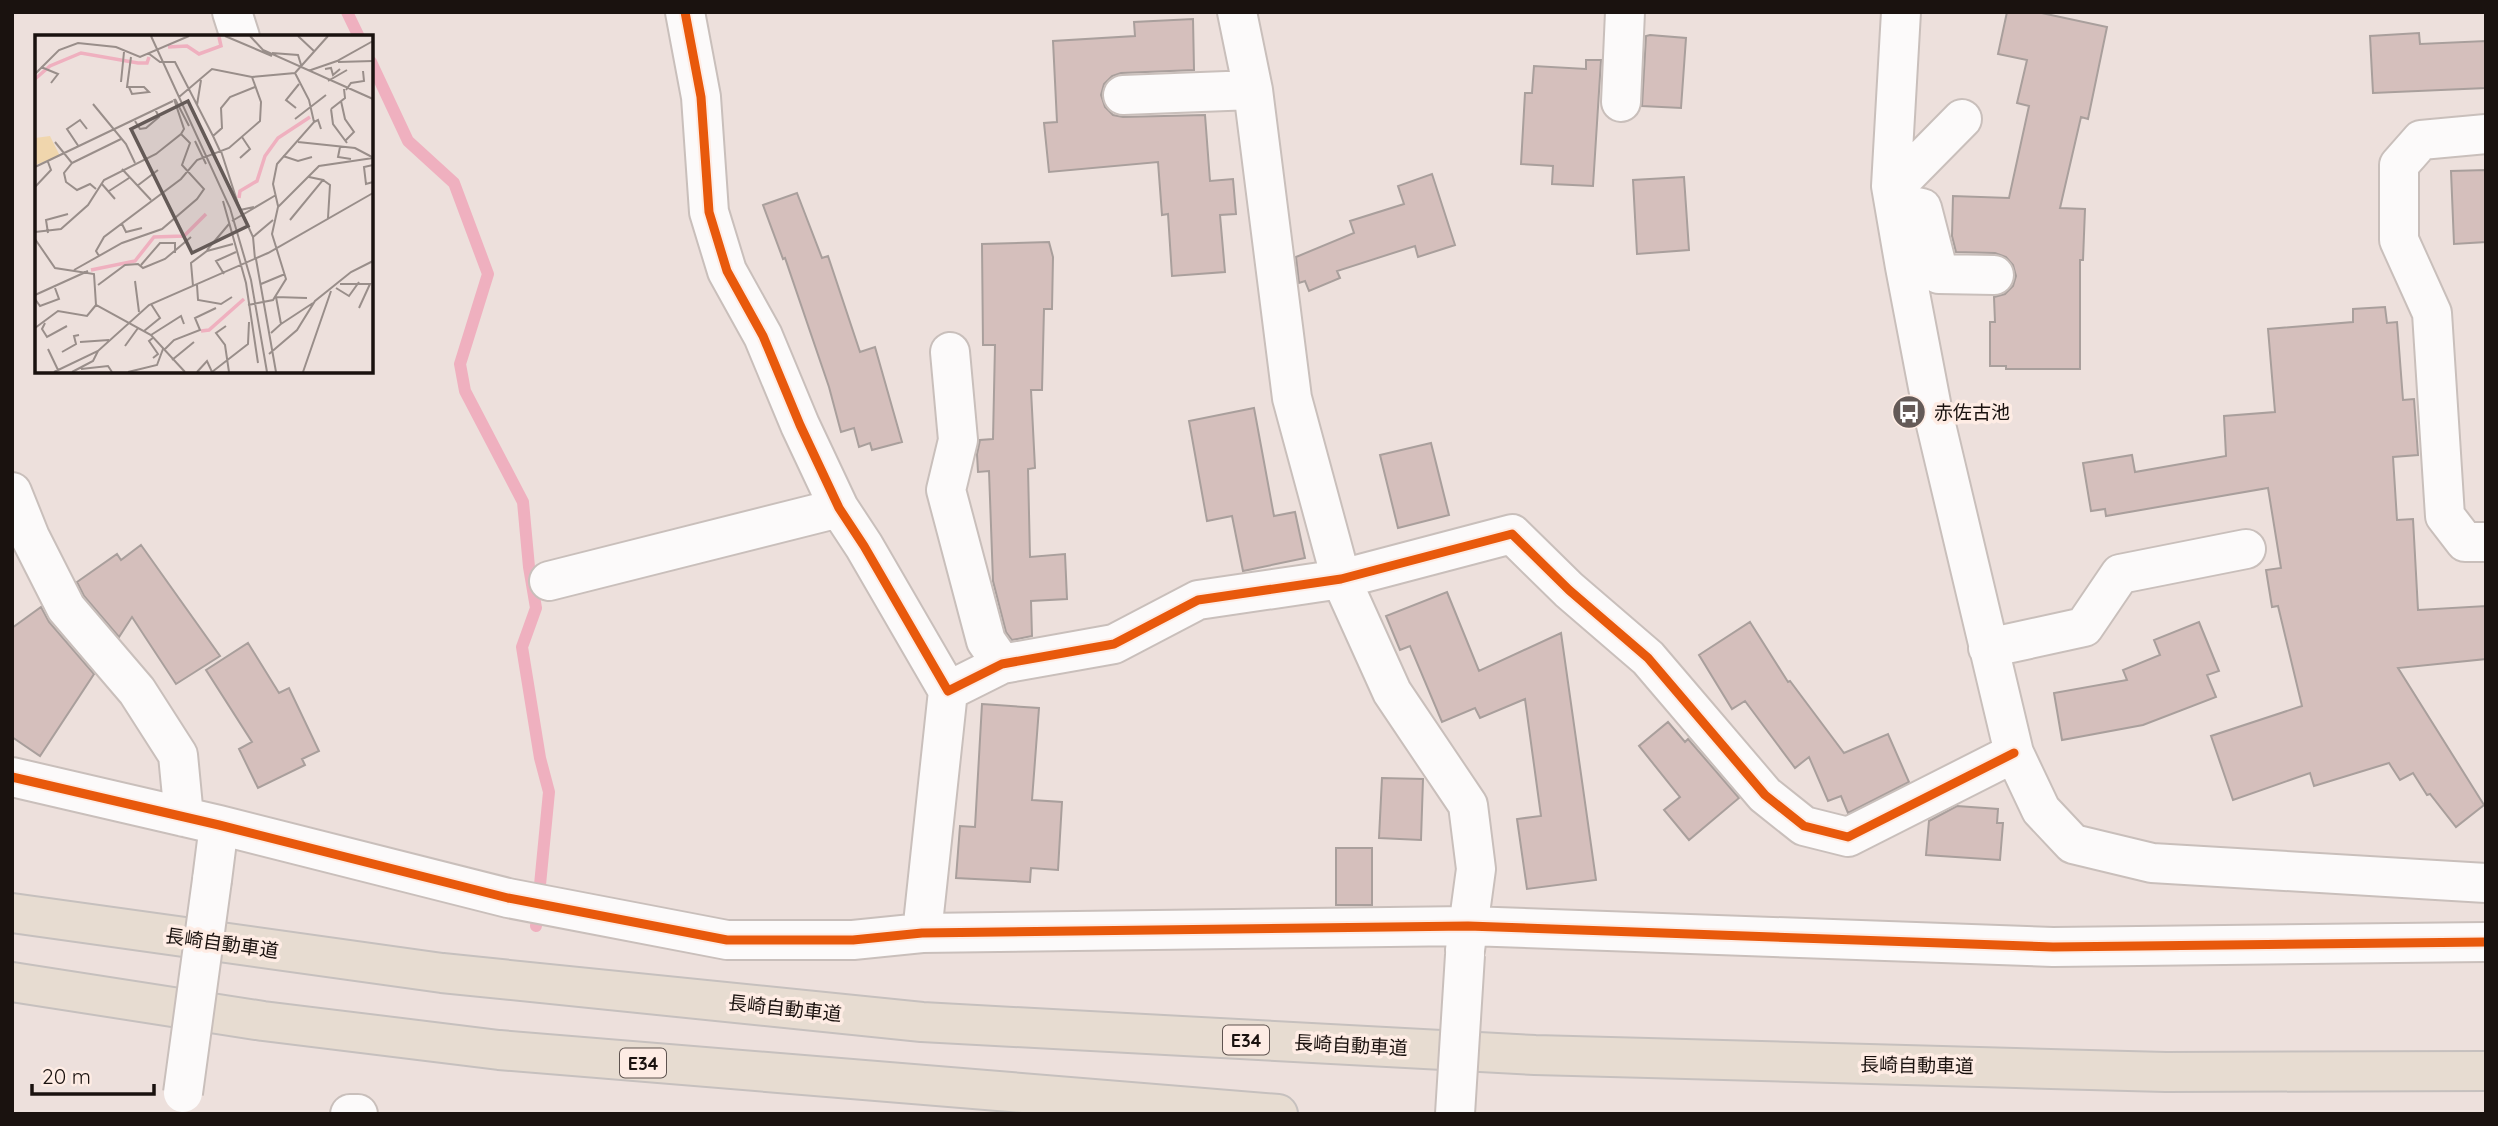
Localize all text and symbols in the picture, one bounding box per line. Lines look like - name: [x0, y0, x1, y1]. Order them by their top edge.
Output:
- inset map: [35, 35, 373, 373]
- bus stop icon: 赤佐古池: [1890, 393, 1928, 431]
- place label: 赤佐古池: [1934, 400, 2010, 424]
- street label: 長崎自動車道: [164, 923, 280, 963]
- street label: 長崎自動車道: [727, 990, 843, 1026]
- road number: E34: [1223, 1026, 1269, 1055]
- street label: 長崎自動車道: [1293, 1030, 1409, 1060]
- road number: E34: [620, 1048, 666, 1078]
- scale bar: [32, 1052, 154, 1096]
- street label: 長崎自動車道: [1860, 1052, 1974, 1078]
- text: 20 m: [42, 1063, 91, 1089]

